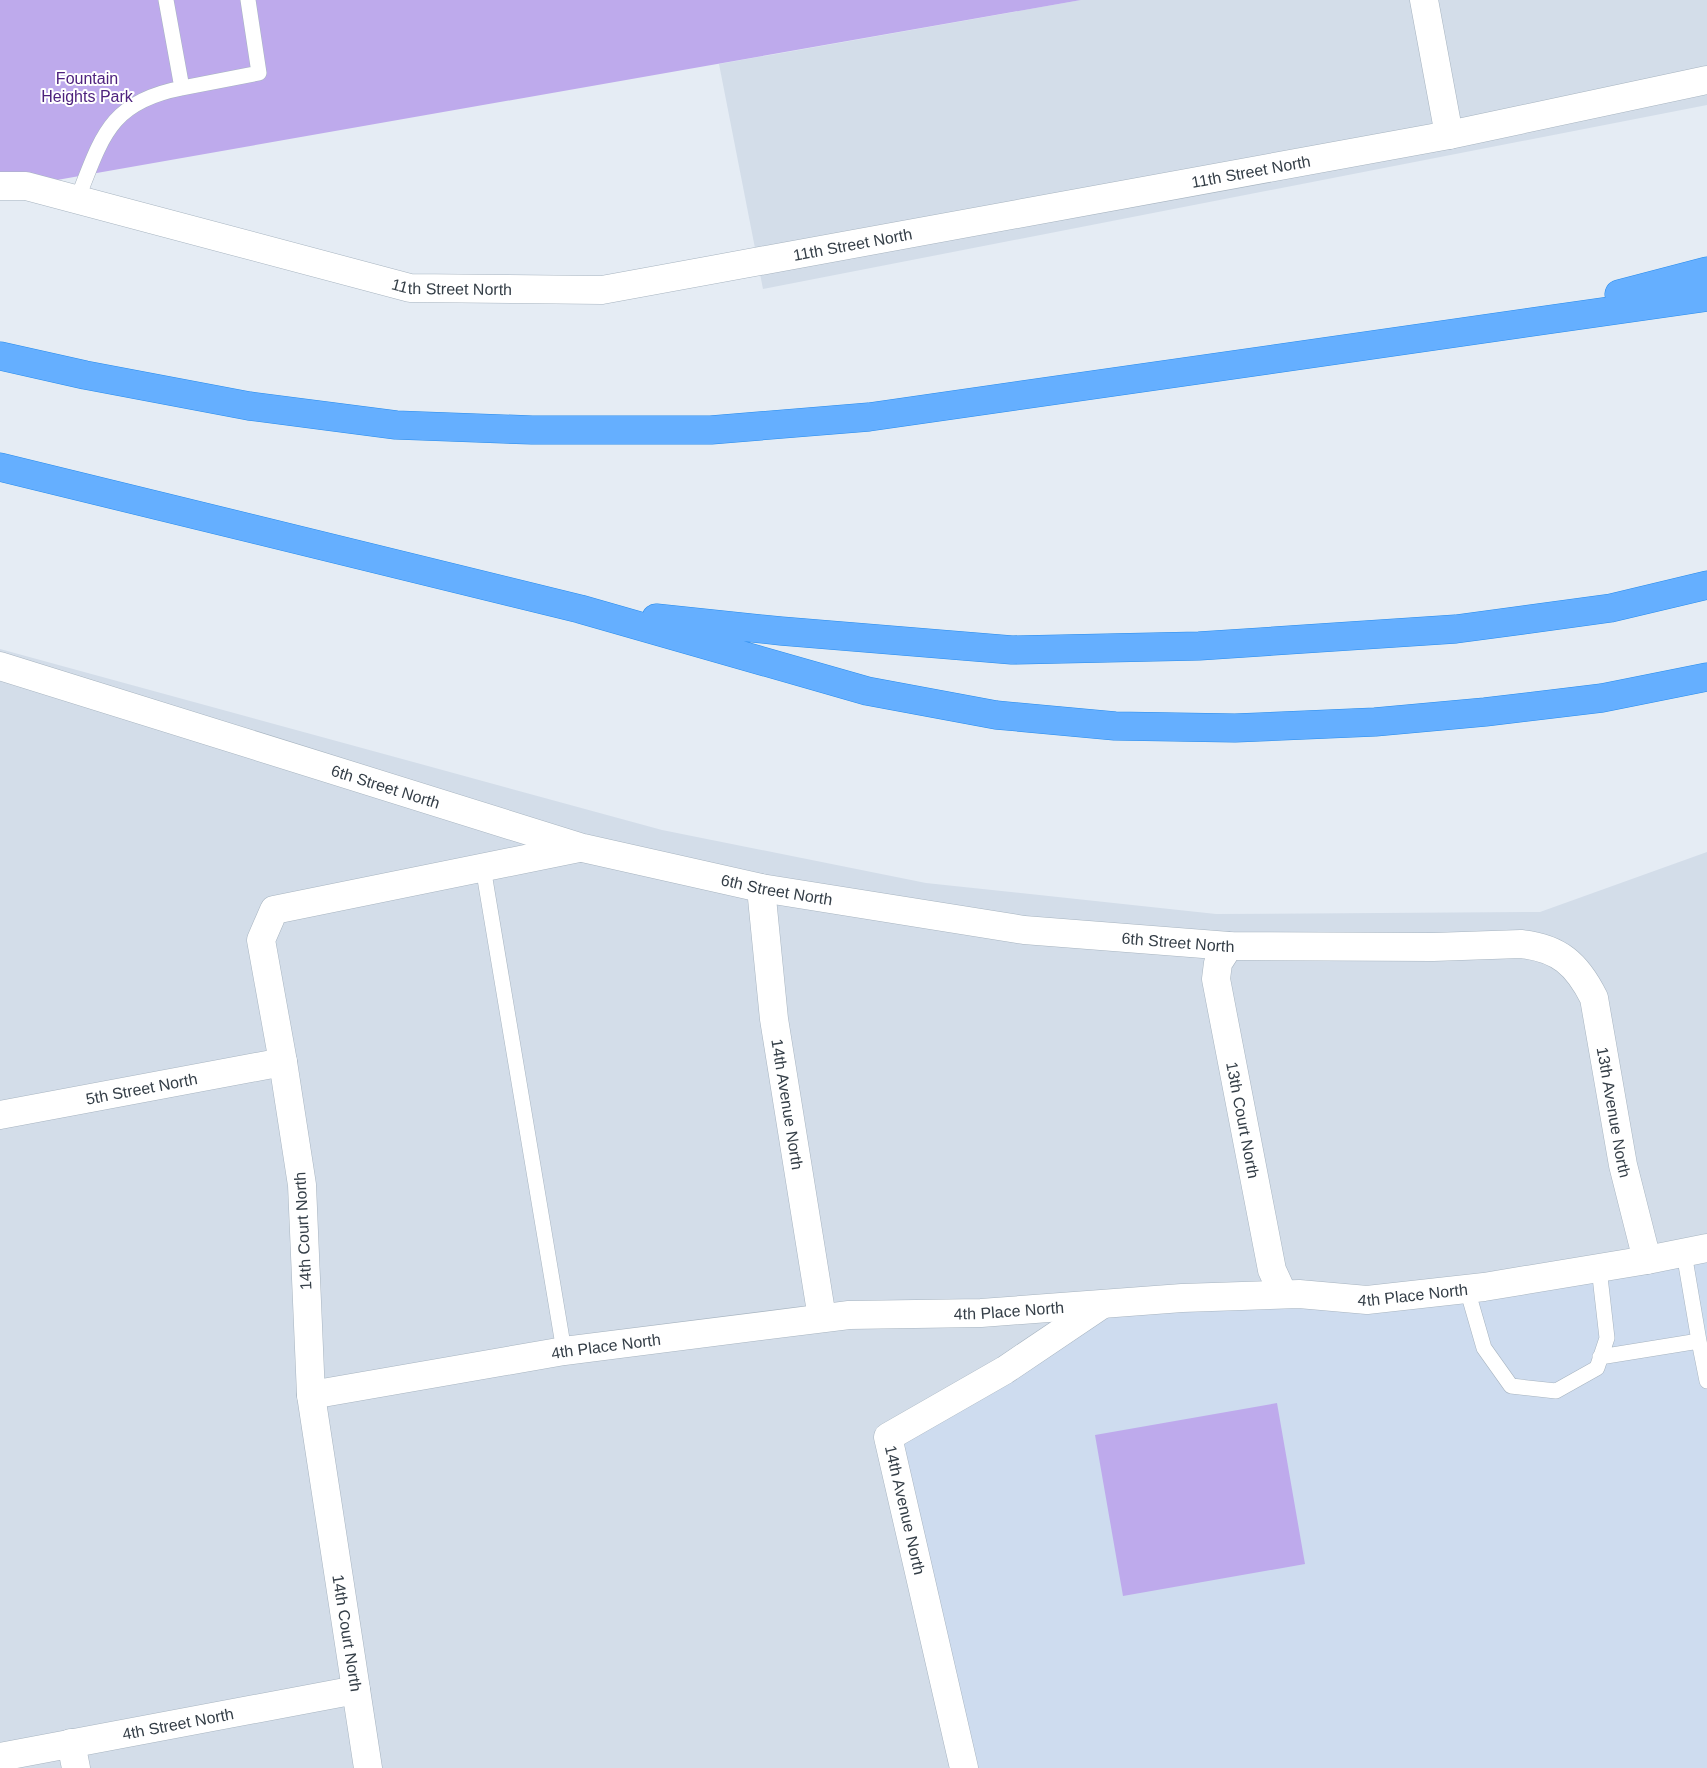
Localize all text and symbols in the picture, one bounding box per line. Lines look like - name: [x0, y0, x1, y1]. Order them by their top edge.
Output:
- park label: Fountain Heights Park: [41, 70, 134, 105]
- street label: 11th Street North: [1190, 152, 1312, 190]
- street label: 11th Street North: [792, 225, 913, 263]
- street label: 11th Street North: [390, 275, 512, 298]
- street label: 6th Street North: [329, 761, 442, 811]
- street label: 6th Street North: [719, 871, 834, 908]
- street label: 6th Street North: [1121, 929, 1234, 955]
- street label: 14th Avenue North: [769, 1038, 807, 1171]
- street label: 13th Avenue North: [1594, 1046, 1634, 1179]
- street label: 13th Court North: [1224, 1060, 1263, 1180]
- street label: 5th Street North: [84, 1070, 199, 1107]
- street label: 14th Court North: [291, 1171, 315, 1291]
- street label: 4th Place North: [1357, 1280, 1469, 1308]
- street label: 4th Place North: [954, 1298, 1065, 1322]
- street label: 4th Place North: [550, 1330, 662, 1362]
- street label: 14th Avenue North: [882, 1444, 928, 1576]
- street label: 14th Court North: [329, 1573, 365, 1693]
- street label: 4th Street North: [121, 1705, 235, 1742]

